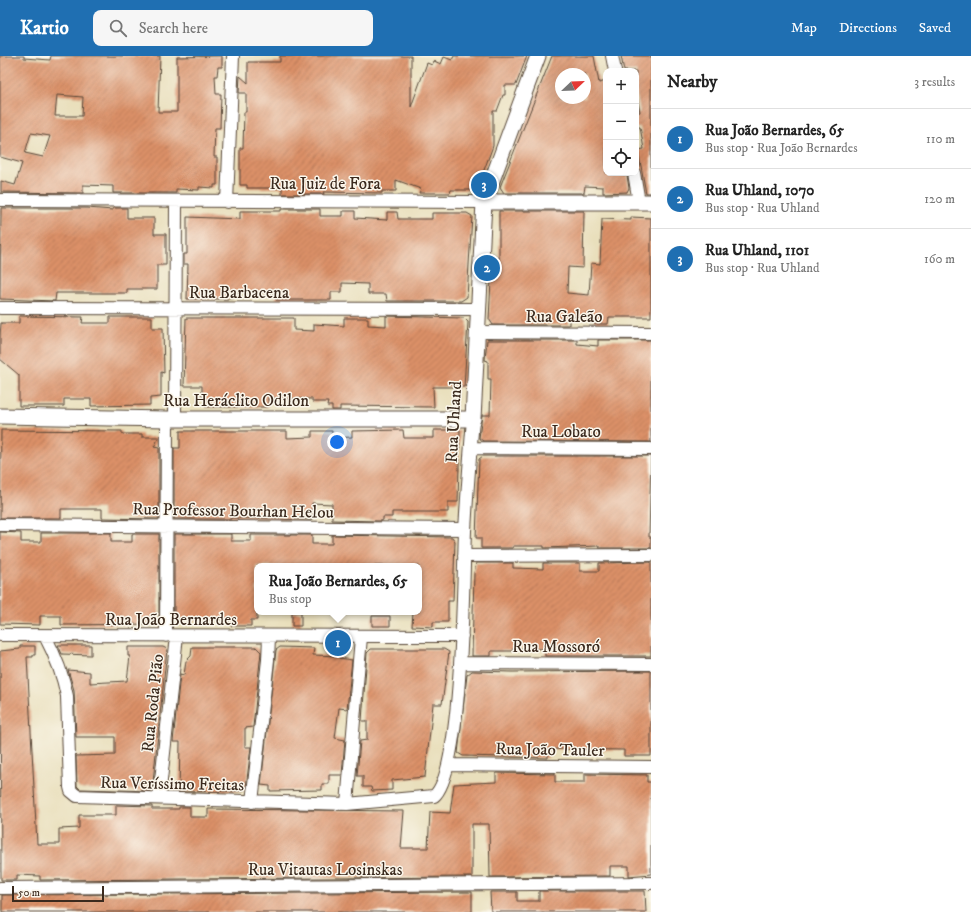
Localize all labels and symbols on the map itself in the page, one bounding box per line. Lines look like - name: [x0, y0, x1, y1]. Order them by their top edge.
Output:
- north arrow: [555, 68, 591, 104]
- pin: 3: [471, 170, 497, 200]
- street label: Rua Juiz de Fora: [269, 173, 381, 195]
- pin: 2: [474, 253, 500, 283]
- street label: Rua Barbacena: [189, 282, 290, 304]
- street label: Rua Galeão: [525, 306, 603, 328]
- street label: Rua Uhland: [441, 380, 467, 464]
- street label: Rua Heráclito Odilon: [163, 390, 309, 412]
- street label: Rua Lobato: [521, 421, 601, 443]
- your location: [327, 432, 347, 452]
- street label: Rua Professor Bourhan Helou: [132, 498, 334, 524]
- street label: Rua João Bernardes: [105, 609, 237, 631]
- pin: 1: [325, 628, 351, 658]
- street label: Rua Mossoró: [512, 636, 600, 658]
- street label: Rua Roda Pião: [137, 653, 169, 753]
- street label: Rua João Tauler: [495, 738, 606, 762]
- street label: Rua Veríssimo Freitas: [100, 772, 244, 796]
- street label: Rua Vitautas Losinskas: [248, 859, 403, 881]
- scale bar: [12, 884, 104, 903]

